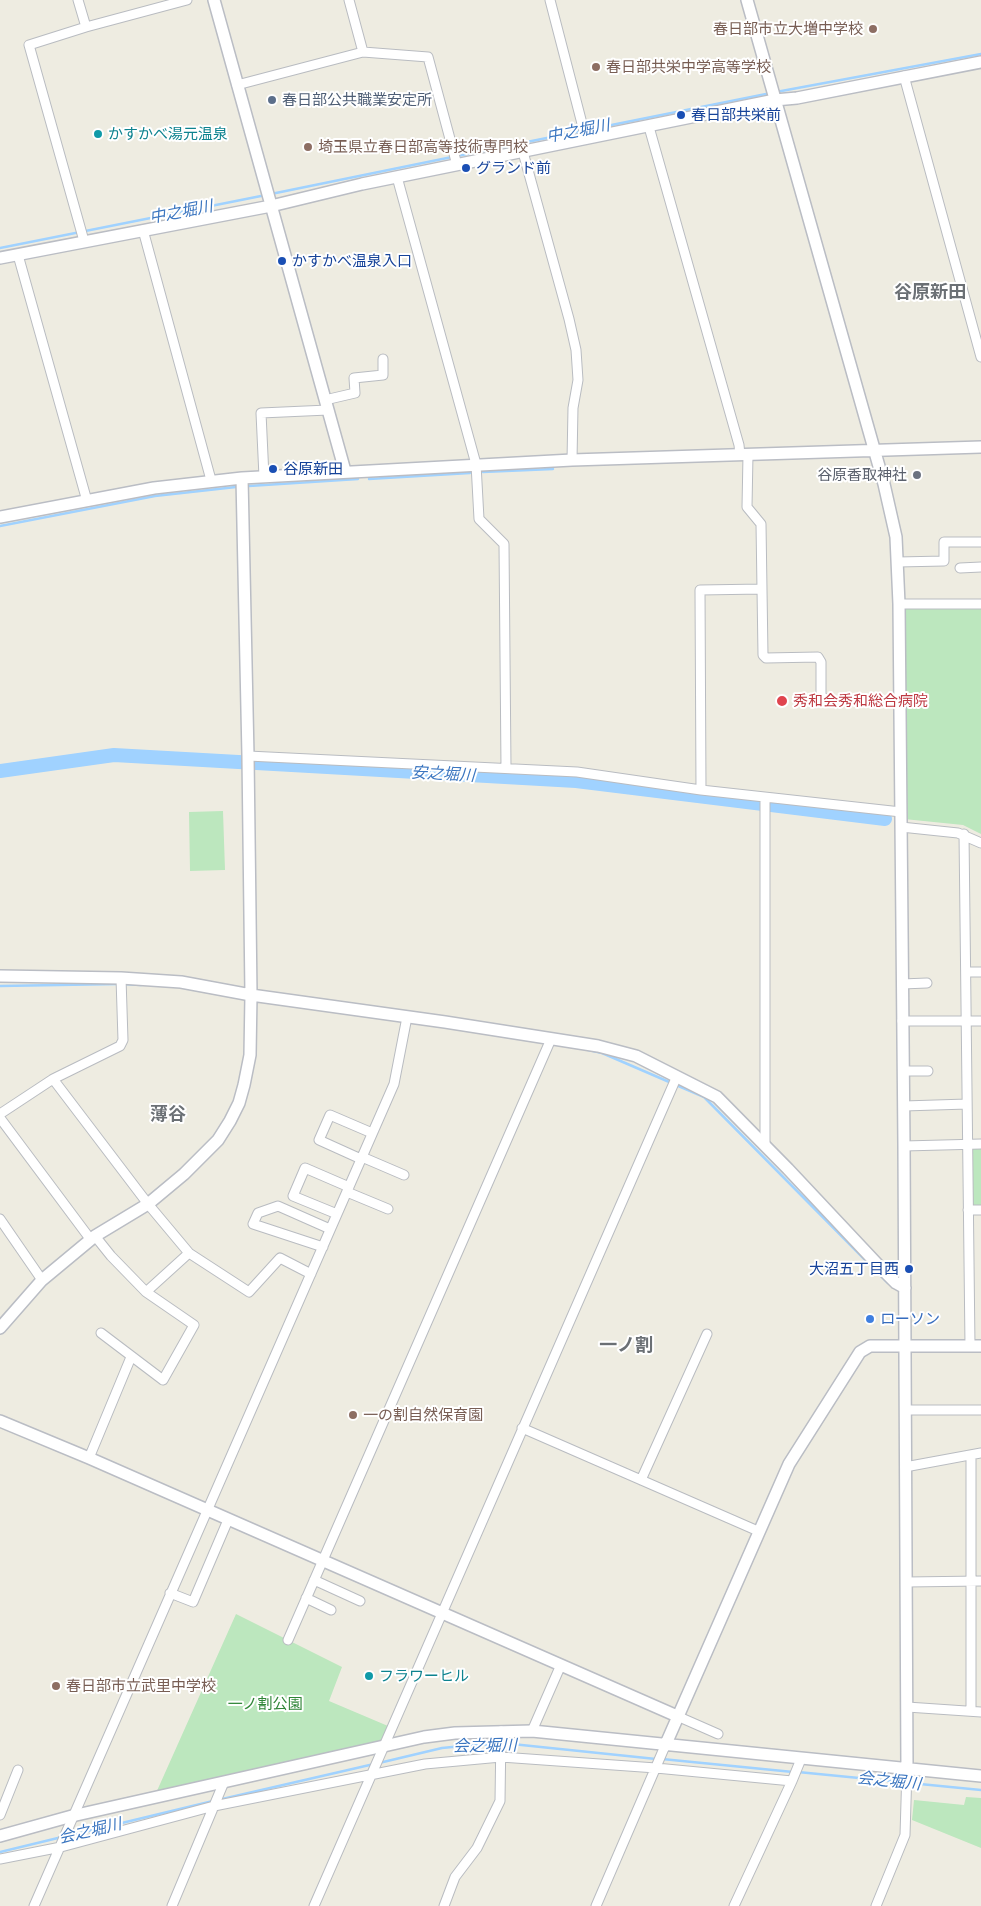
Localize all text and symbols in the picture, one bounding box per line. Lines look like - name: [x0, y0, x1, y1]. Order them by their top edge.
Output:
- place label: 春日部市立大増中学校: [713, 20, 863, 38]
- marker: 春日部市立大増中学校: [867, 23, 879, 35]
- place label: 春日部共栄中学高等学校: [606, 58, 771, 76]
- marker: 春日部共栄中学高等学校: [590, 61, 602, 73]
- place label: 春日部公共職業安定所: [282, 91, 432, 109]
- marker: 春日部公共職業安定所: [266, 94, 278, 106]
- place label: 春日部共栄前: [691, 106, 781, 124]
- marker: 春日部共栄前: [675, 109, 687, 121]
- water label: 中之堀川: [545, 115, 611, 147]
- place label: かすかべ湯元温泉: [108, 125, 228, 143]
- marker: かすかべ湯元温泉: [92, 128, 104, 140]
- place label: 埼玉県立春日部高等技術専門校: [318, 138, 528, 156]
- marker: 埼玉県立春日部高等技術専門校: [302, 141, 314, 153]
- place label: グランド前: [476, 159, 551, 177]
- marker: グランド前: [460, 162, 472, 174]
- water label: 中之堀川: [148, 196, 214, 228]
- place label: かすかべ温泉入口: [292, 252, 412, 270]
- marker: かすかべ温泉入口: [276, 255, 288, 267]
- district label: 谷原新田: [894, 281, 966, 303]
- place label: 谷原新田: [283, 460, 343, 478]
- marker: 谷原新田: [267, 463, 279, 475]
- place label: 谷原香取神社: [817, 466, 907, 484]
- marker: 谷原香取神社: [911, 469, 923, 481]
- place label: 秀和会秀和総合病院: [793, 692, 928, 710]
- marker: 秀和会秀和総合病院: [775, 694, 789, 708]
- water label: 安之堀川: [411, 763, 475, 785]
- district label: 薄谷: [150, 1103, 186, 1125]
- place label: 大沼五丁目西: [809, 1260, 899, 1278]
- marker: 大沼五丁目西: [903, 1263, 915, 1275]
- place label: ローソン: [880, 1310, 940, 1328]
- marker: ローソン: [864, 1313, 876, 1325]
- district label: 一ノ割: [599, 1334, 653, 1356]
- place label: 一の割自然保育園: [363, 1406, 483, 1424]
- marker: 一の割自然保育園: [347, 1409, 359, 1421]
- place label: フラワーヒル: [379, 1667, 469, 1685]
- marker: フラワーヒル: [363, 1670, 375, 1682]
- place label: 春日部市立武里中学校: [66, 1677, 216, 1695]
- marker: 春日部市立武里中学校: [50, 1680, 62, 1692]
- park label: 一ノ割公園: [228, 1695, 302, 1713]
- water label: 会之堀川: [453, 1736, 517, 1756]
- water label: 会之堀川: [856, 1768, 922, 1794]
- water label: 会之堀川: [57, 1814, 123, 1848]

